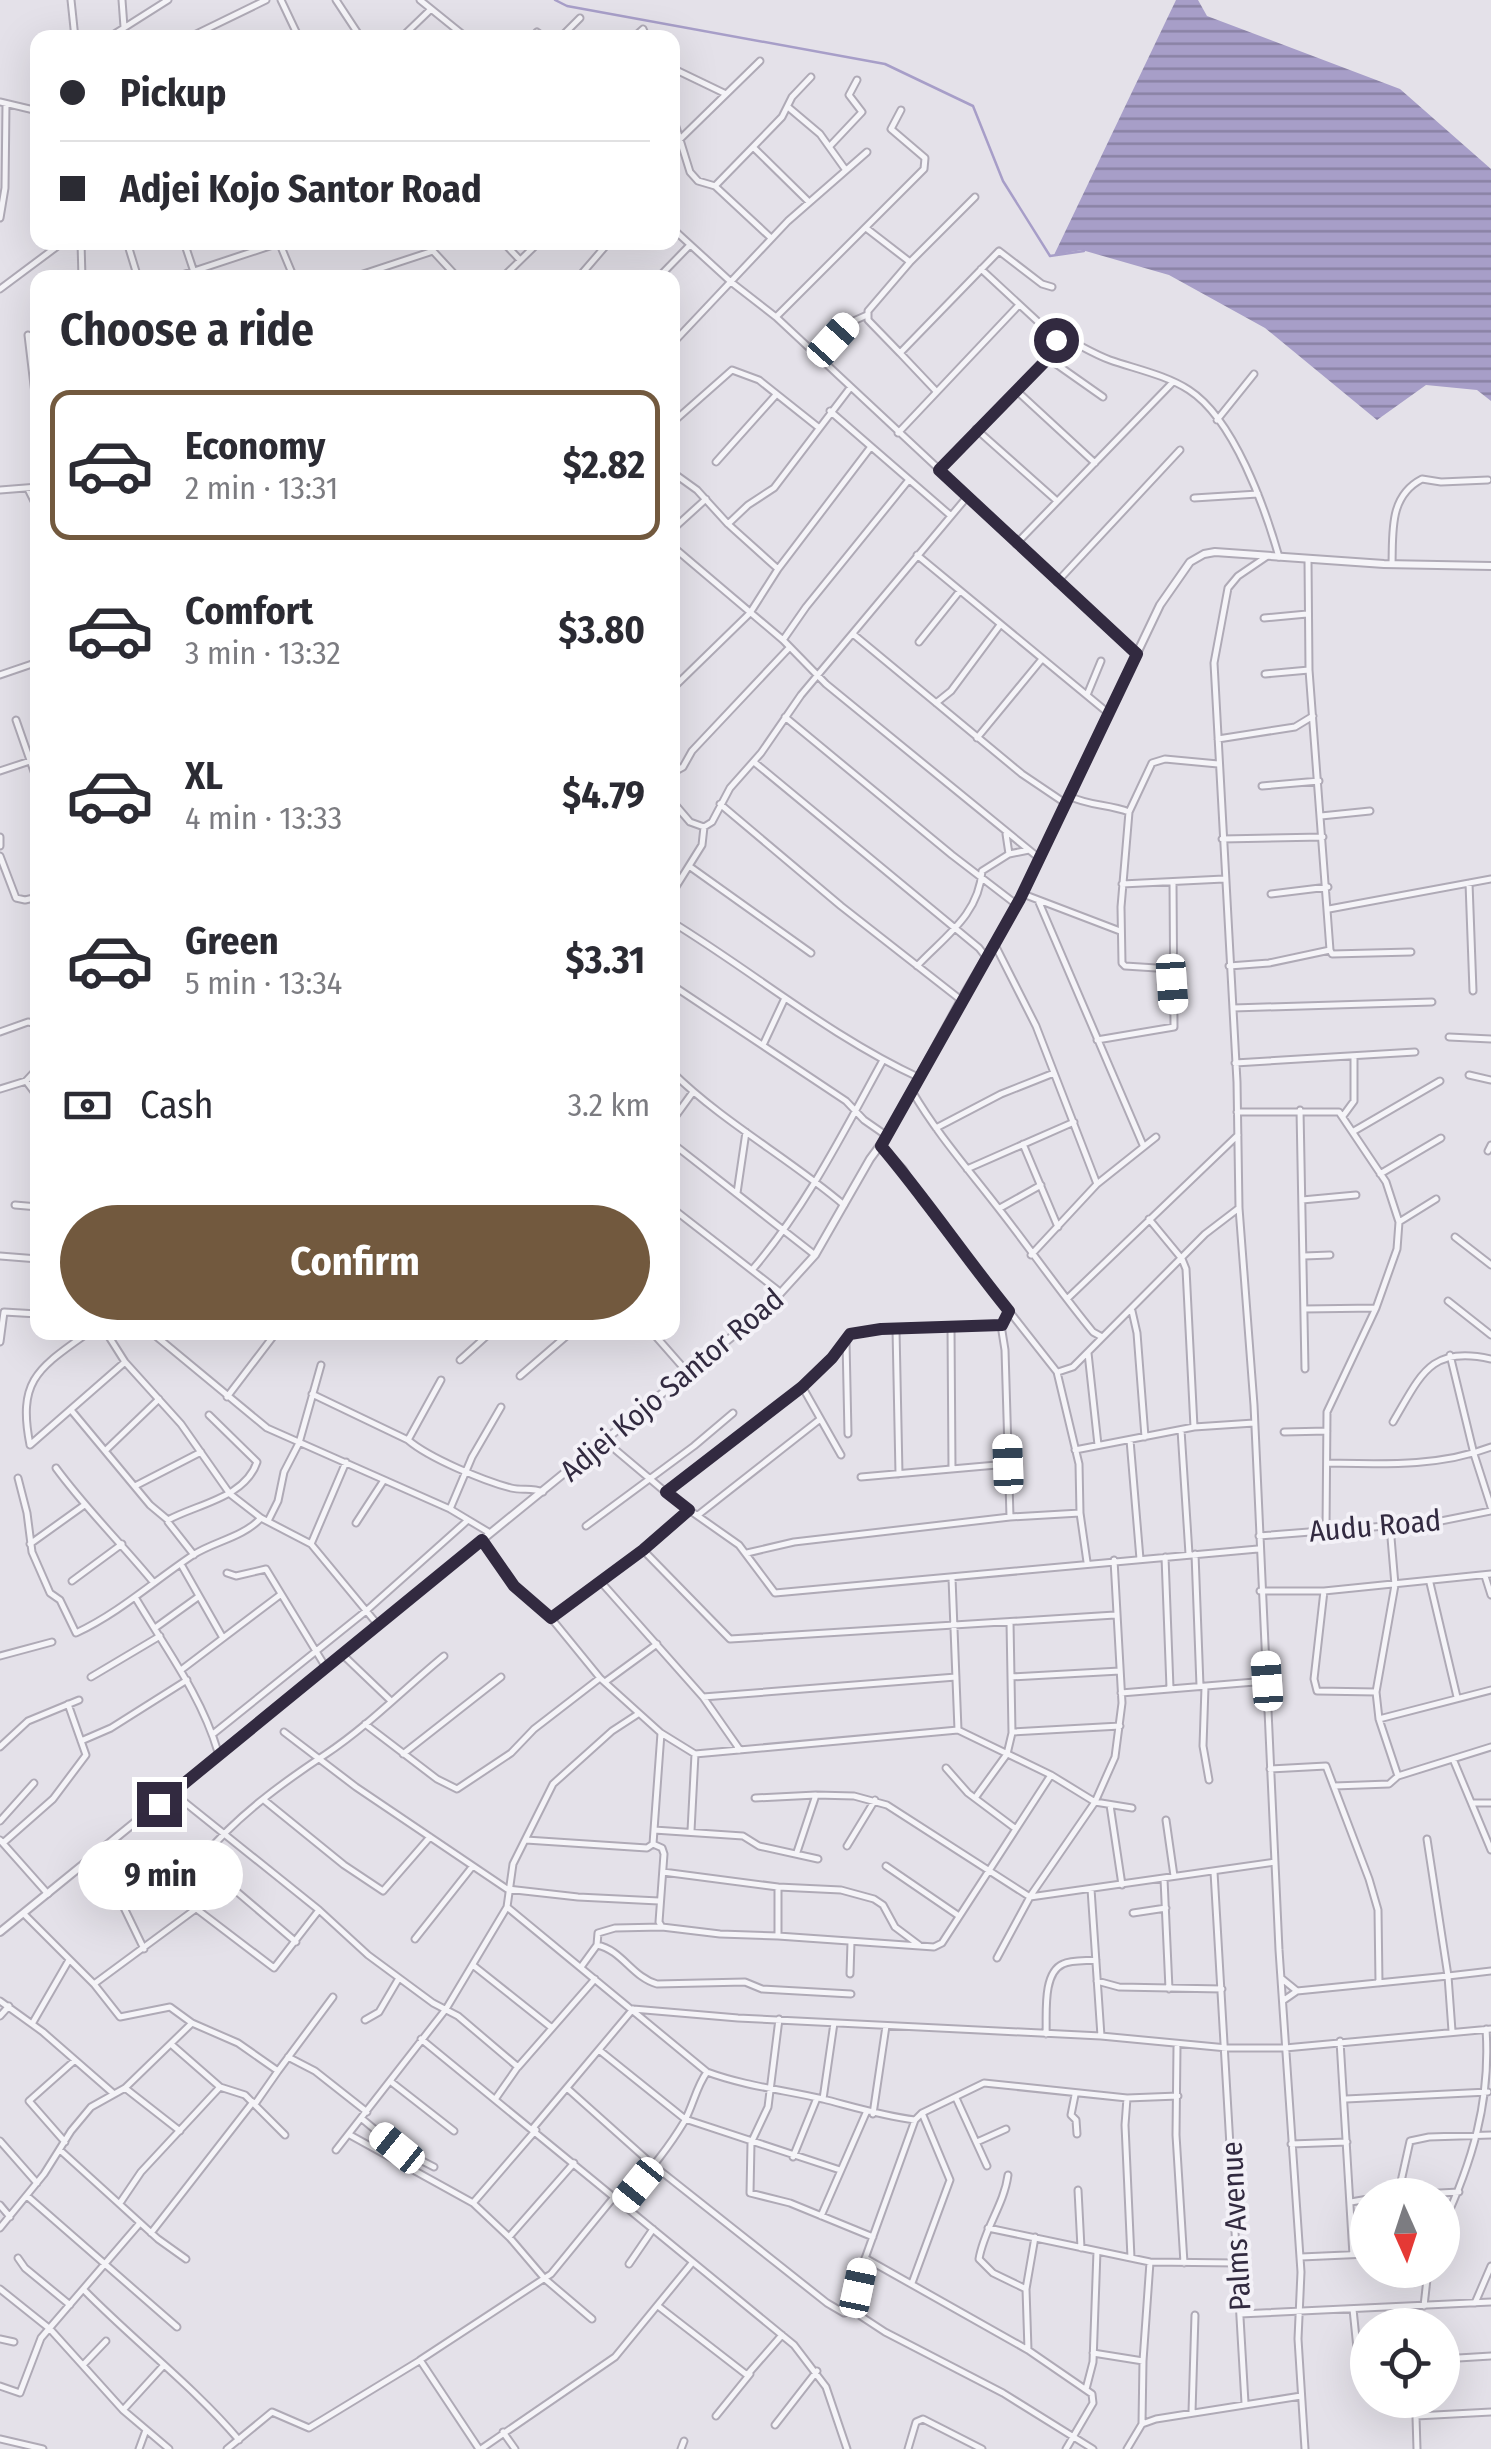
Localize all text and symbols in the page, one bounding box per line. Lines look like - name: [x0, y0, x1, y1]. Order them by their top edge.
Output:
- text: Pickup: [120, 70, 226, 116]
- text: Adjei Kojo Santor Road: [120, 166, 482, 212]
- text: Choose a ride: [60, 303, 314, 357]
- car: [802, 308, 864, 372]
- route start: [1034, 318, 1079, 363]
- icon: car: [65, 420, 155, 510]
- text: Economy: [185, 423, 325, 469]
- text: $2.82: [563, 442, 645, 488]
- text: 2 min · 13:31: [185, 469, 338, 507]
- icon: car: [65, 585, 155, 675]
- text: Comfort: [185, 588, 313, 634]
- text: $3.80: [559, 607, 645, 653]
- text: 3 min · 13:32: [185, 634, 341, 672]
- icon: car: [65, 750, 155, 840]
- text: XL: [185, 753, 223, 799]
- text: $4.79: [562, 772, 645, 818]
- text: 4 min · 13:33: [185, 799, 342, 837]
- icon: car: [65, 915, 155, 1005]
- text: Green: [185, 918, 279, 964]
- text: $3.31: [566, 937, 645, 983]
- car: [1155, 953, 1189, 1015]
- text: 5 min · 13:34: [185, 964, 342, 1002]
- icon: cash: [60, 1078, 115, 1133]
- text: Cash: [140, 1082, 214, 1128]
- text: 3.2 km: [568, 1086, 650, 1124]
- button: Confirm: [60, 1205, 650, 1320]
- street label: Adjei Kojo Santor Road: [553, 1281, 791, 1489]
- car: [992, 1433, 1024, 1495]
- street label: Audu Road: [1307, 1502, 1443, 1550]
- car: [1250, 1650, 1284, 1712]
- route end: [137, 1782, 182, 1827]
- callout: 9 min: [76, 1839, 242, 1909]
- text: 9 min: [124, 1856, 197, 1894]
- car: [364, 2117, 430, 2179]
- street label: Palms Avenue: [1214, 2140, 1258, 2312]
- car: [607, 2152, 669, 2218]
- north arrow: [1350, 2178, 1460, 2288]
- map controls: [1350, 2178, 1460, 2418]
- car: [837, 2256, 879, 2320]
- button: locate: [1350, 2308, 1460, 2418]

